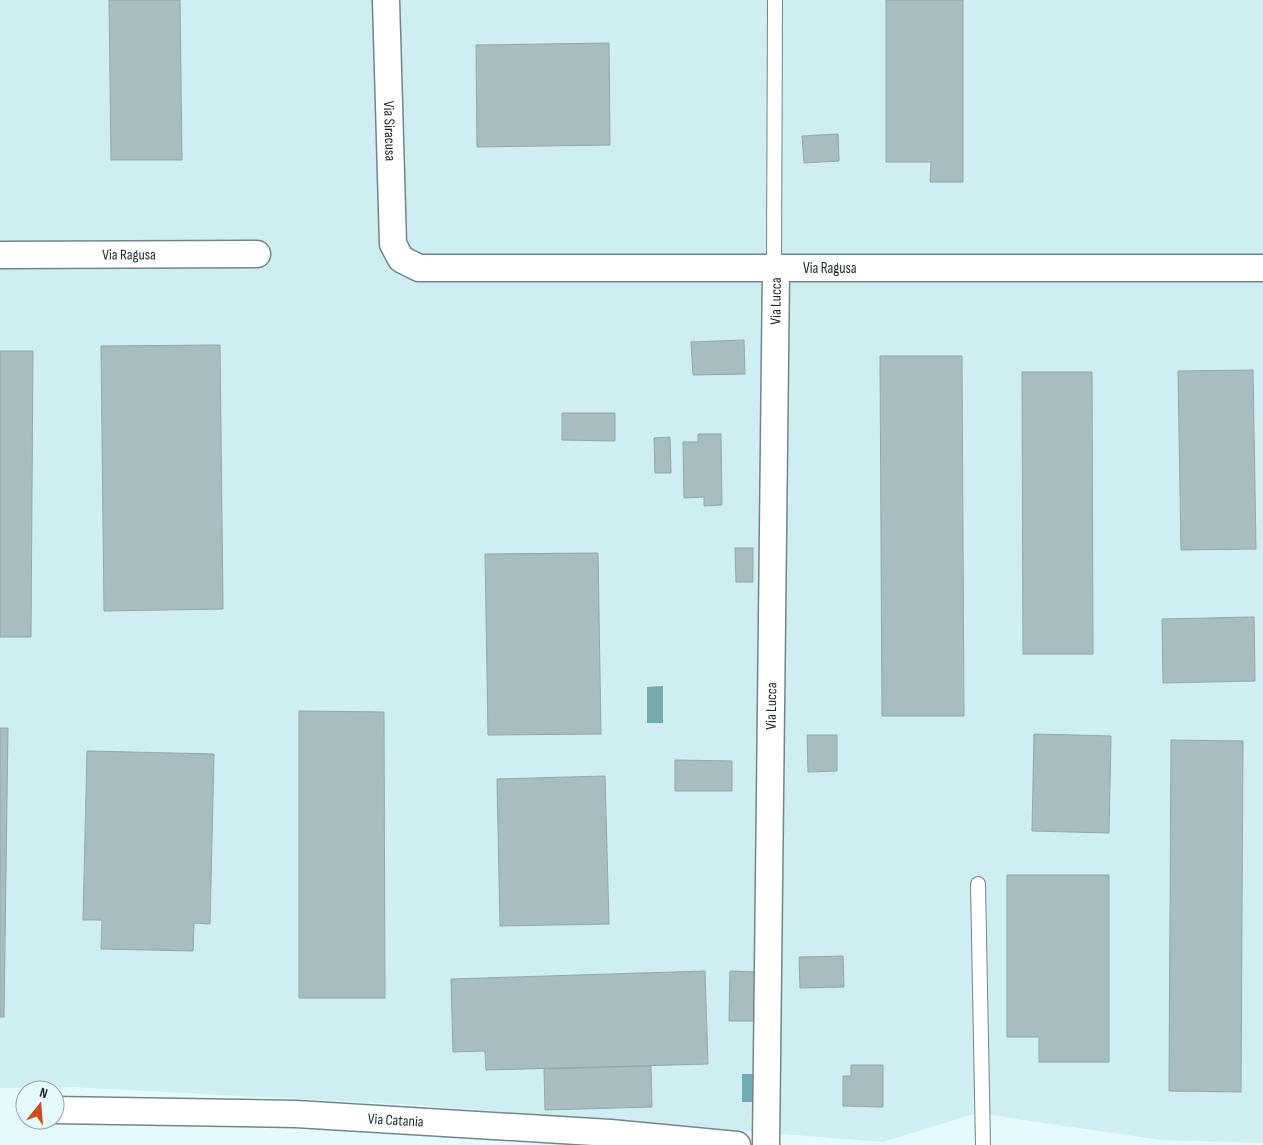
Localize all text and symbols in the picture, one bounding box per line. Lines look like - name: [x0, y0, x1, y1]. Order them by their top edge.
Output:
- street label: Via Siracusa: [379, 101, 400, 162]
- street label: Via Ragusa: [102, 245, 156, 264]
- street label: Via Ragusa: [803, 259, 857, 278]
- street label: Via Lucca: [766, 277, 785, 325]
- street label: Via Lucca: [761, 682, 781, 730]
- north arrow: [15, 1080, 65, 1130]
- text: N: [38, 1084, 50, 1102]
- street label: Via Catania: [367, 1109, 424, 1131]

